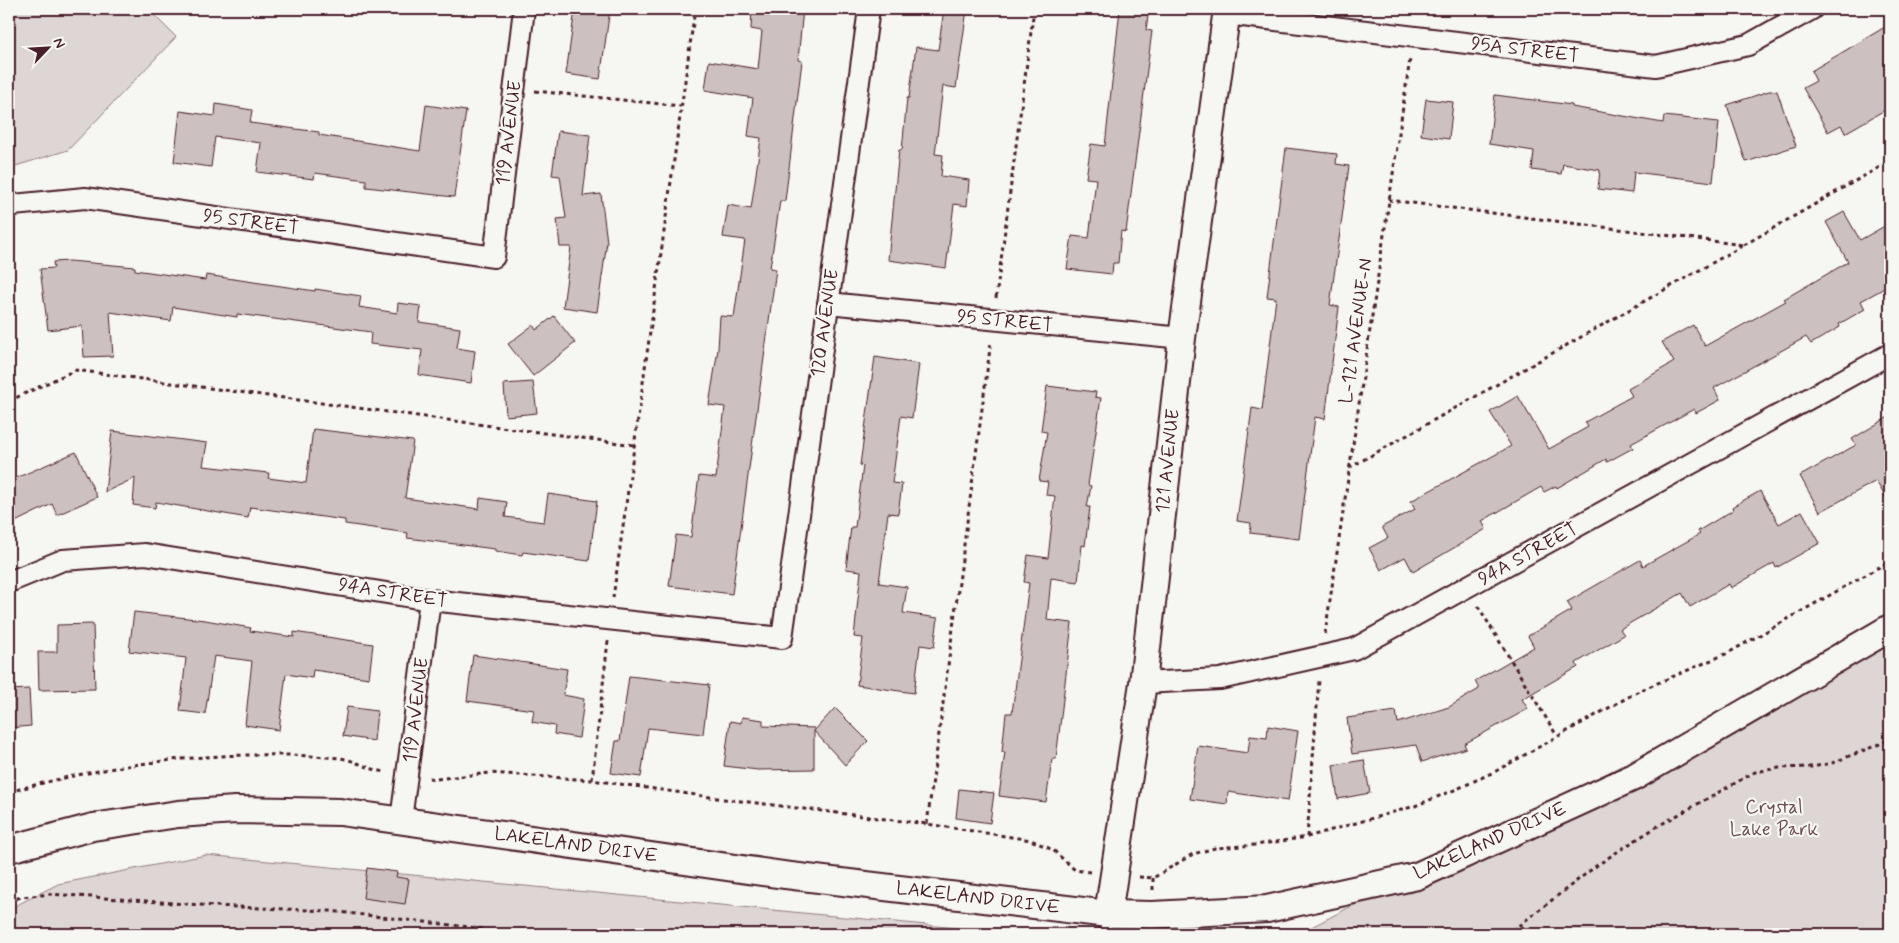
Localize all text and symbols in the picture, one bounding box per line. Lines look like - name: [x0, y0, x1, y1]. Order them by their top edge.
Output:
- north arrow: [22, 22, 72, 72]
- street label: 95A STREET: [1470, 31, 1580, 69]
- text: N: [49, 35, 69, 51]
- street label: 119 AVENUE: [490, 79, 528, 187]
- street label: 95 STREET: [202, 203, 300, 241]
- street label: L-121 AVENUE-N: [1333, 257, 1379, 405]
- street label: 120 AVENUE: [805, 267, 845, 379]
- street label: 95 STREET: [956, 304, 1054, 338]
- street label: 121 AVENUE: [1150, 407, 1186, 515]
- street label: 94A STREET: [1474, 516, 1582, 592]
- street label: 94A STREET: [337, 572, 449, 614]
- street label: 119 AVENUE: [397, 656, 435, 764]
- park label: Crystal Lake Park: [1730, 795, 1819, 842]
- street label: LAKELAND DRIVE: [1410, 796, 1570, 886]
- street label: LAKELAND DRIVE: [493, 821, 659, 869]
- street label: LAKELAND DRIVE: [895, 876, 1061, 920]

